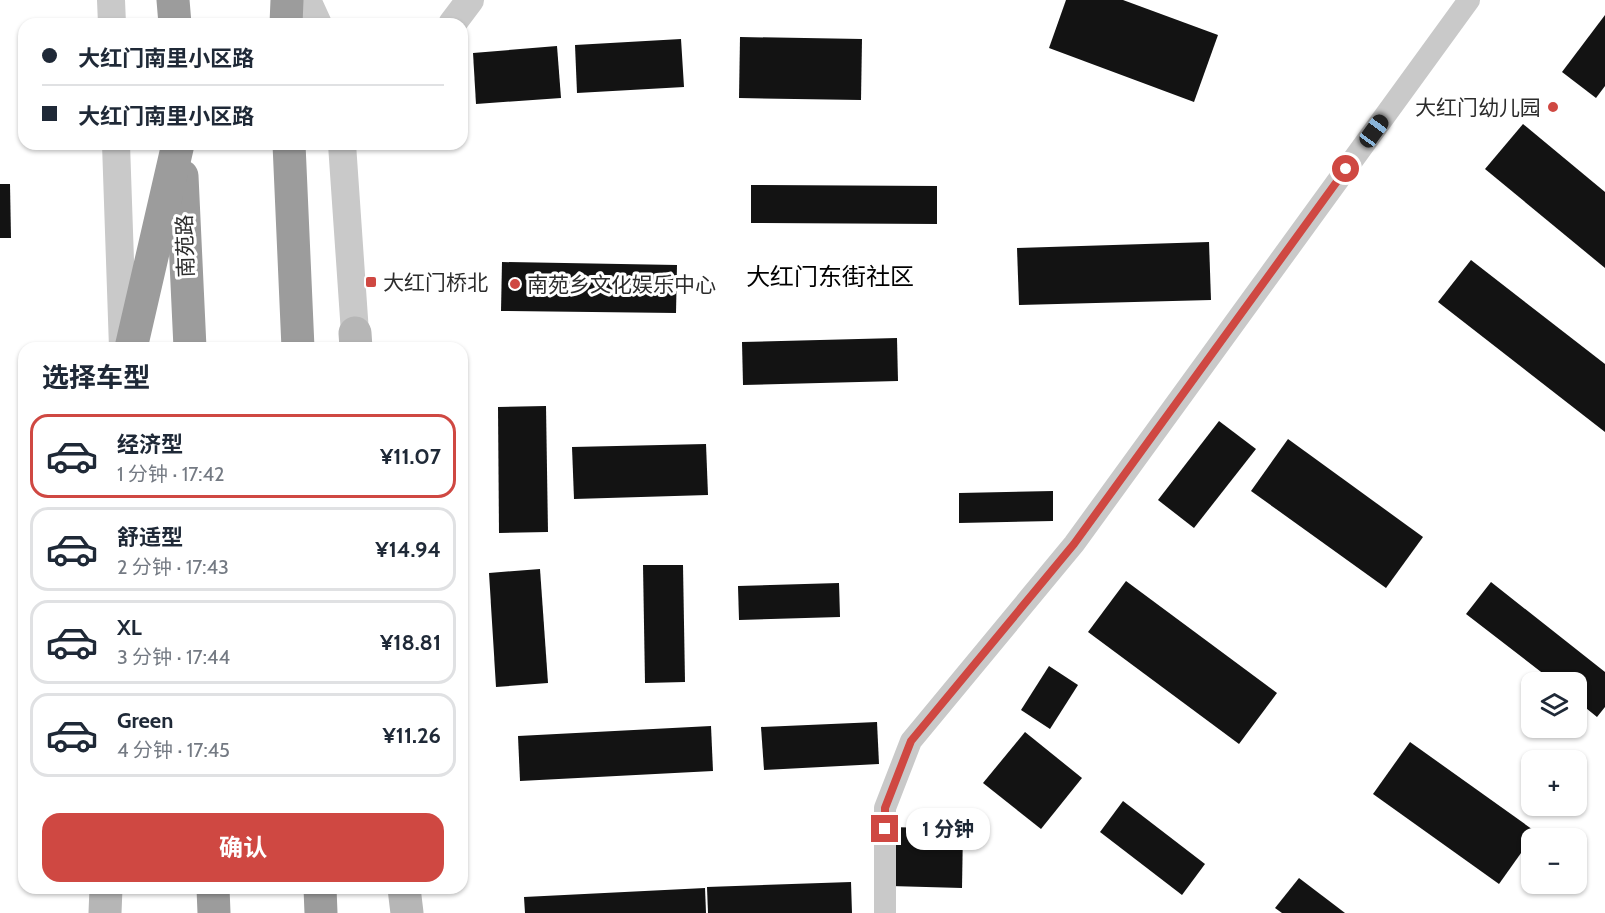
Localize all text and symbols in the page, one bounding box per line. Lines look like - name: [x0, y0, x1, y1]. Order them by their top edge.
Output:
- text: 大红门南里小区路: [78, 45, 254, 72]
- place label: 大红门幼儿园: [1415, 95, 1541, 120]
- marker: 大红门幼儿园: [1546, 100, 1560, 114]
- text: 大红门南里小区路: [78, 103, 254, 130]
- car: [1356, 111, 1392, 151]
- route start: [1332, 155, 1359, 182]
- street label: 南苑路: [171, 214, 199, 278]
- district label: 大红门东街社区: [746, 262, 914, 291]
- place label: 大红门桥北: [383, 270, 488, 295]
- place label: 南苑乡文化娱乐中心: [527, 272, 716, 297]
- marker: 大红门桥北: [364, 275, 378, 289]
- marker: 南苑乡文化娱乐中心: [508, 277, 522, 291]
- text: 选择车型: [42, 361, 150, 394]
- icon: car: [45, 429, 99, 483]
- text: 经济型: [117, 431, 183, 458]
- text: ¥11.07: [380, 443, 441, 470]
- text: 1 分钟 · 17:42: [117, 462, 225, 486]
- icon: car: [45, 522, 99, 576]
- text: 舒适型: [117, 524, 183, 551]
- text: ¥14.94: [375, 536, 441, 563]
- text: 2 分钟 · 17:43: [117, 555, 229, 579]
- text: XL: [117, 614, 142, 641]
- icon: car: [45, 615, 99, 669]
- text: ¥18.81: [380, 629, 441, 656]
- text: 3 分钟 · 17:44: [117, 645, 230, 669]
- map controls: [1521, 672, 1587, 894]
- button: layers: [1521, 672, 1587, 738]
- text: Green: [117, 707, 173, 734]
- icon: car: [45, 708, 99, 762]
- text: ¥11.26: [383, 722, 441, 749]
- text: 4 分钟 · 17:45: [117, 738, 230, 762]
- button: +: [1521, 750, 1587, 816]
- callout: 1 分钟: [906, 808, 990, 850]
- button: 确认: [42, 813, 444, 882]
- route end: [871, 815, 898, 842]
- text: 1 分钟: [922, 817, 974, 841]
- button: −: [1521, 828, 1587, 894]

